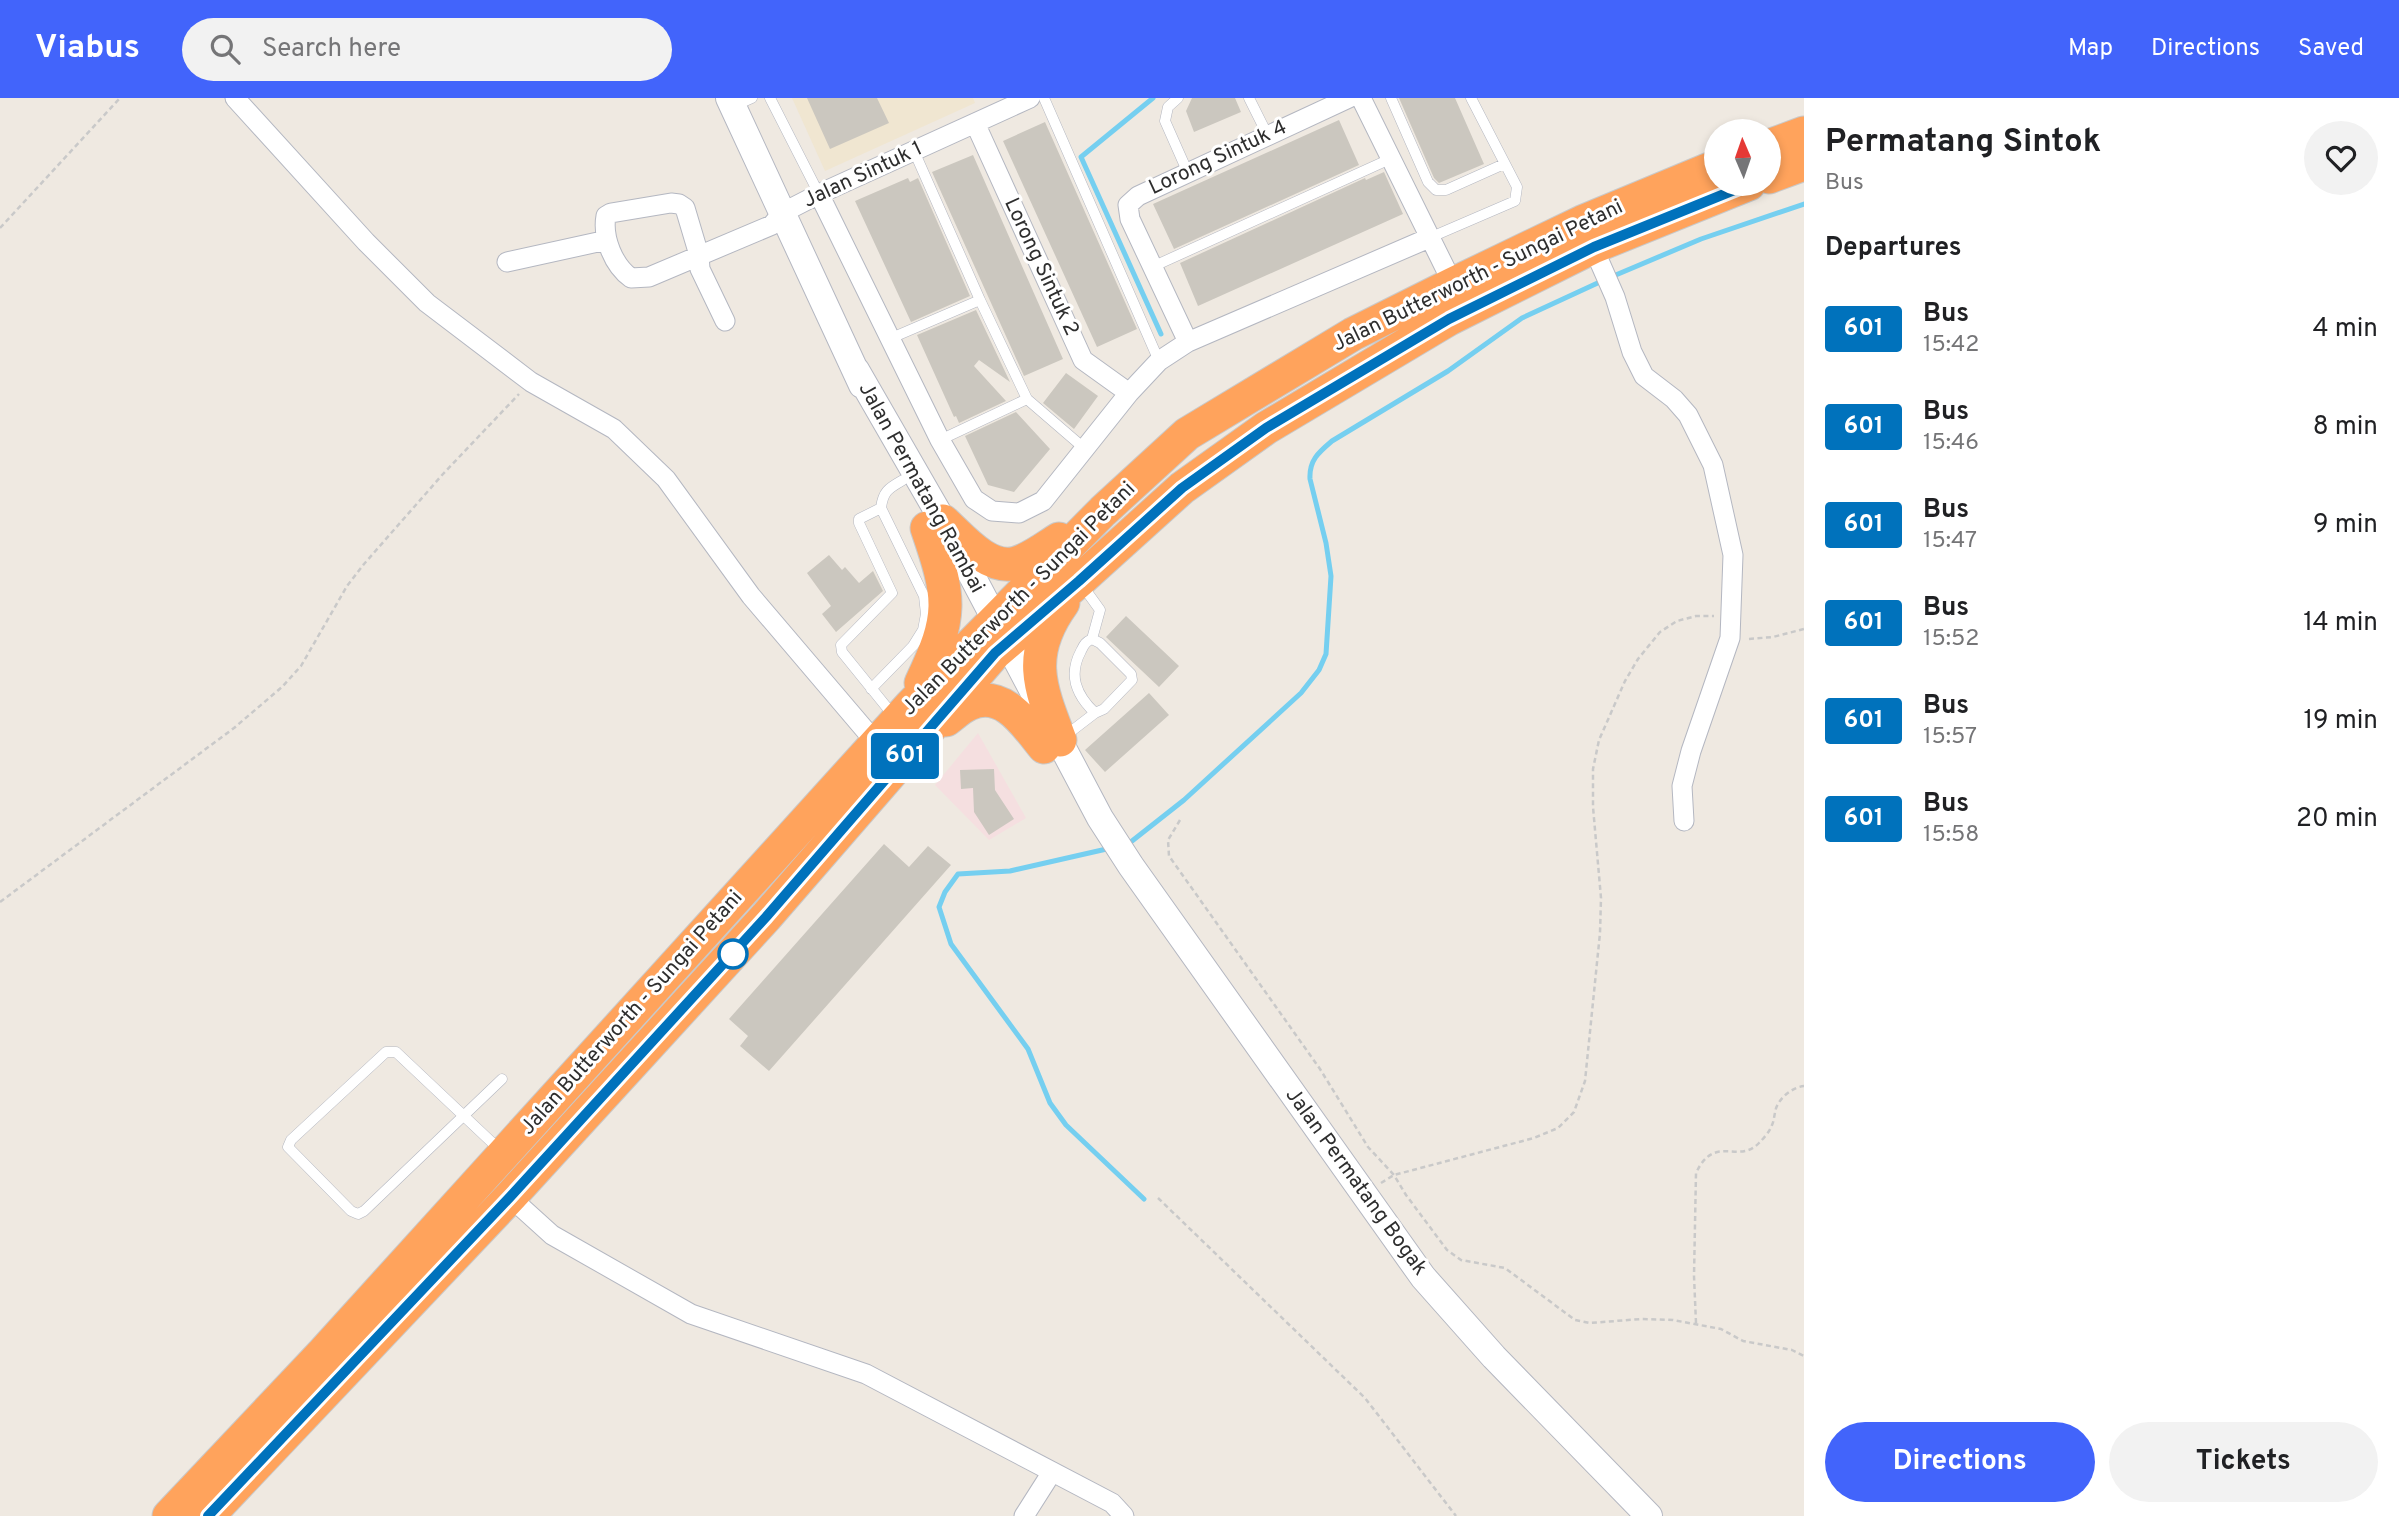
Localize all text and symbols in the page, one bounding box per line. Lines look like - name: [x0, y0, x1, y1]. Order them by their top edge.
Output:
- search box: [182, 18, 672, 81]
- text: Viabus: [35, 28, 140, 70]
- icon: search: [206, 30, 244, 68]
- text: Search here: [262, 33, 401, 66]
- text: Map: [2068, 34, 2113, 64]
- text: Directions: [2151, 34, 2260, 64]
- text: Saved: [2298, 34, 2364, 64]
- street label: Lorong Sintuk 4: [1145, 114, 1291, 202]
- north arrow: [1704, 119, 1782, 196]
- map controls: [1704, 119, 1781, 196]
- button: heart: [2304, 121, 2378, 195]
- text: Permatang Sintok: [1825, 122, 2101, 164]
- street label: Jalan Sintuk 1: [799, 136, 927, 214]
- text: Bus: [1825, 169, 1864, 198]
- street label: Lorong Sintuk 2: [997, 194, 1085, 340]
- street label: Jalan Butterworth - Sungai Petani: [1328, 194, 1628, 358]
- text: Departures: [1825, 232, 1962, 265]
- text: Bus: [1923, 298, 1969, 331]
- text: 4 min: [2312, 313, 2378, 346]
- text: 601: [1843, 314, 1884, 344]
- text: 15:42: [1923, 331, 1979, 360]
- street label: Jalan Permatang Rambai: [852, 378, 990, 598]
- text: Bus: [1923, 396, 1969, 429]
- text: 8 min: [2313, 411, 2378, 444]
- text: 601: [1843, 412, 1884, 442]
- text: 15:46: [1923, 429, 1979, 458]
- street label: Jalan Butterworth - Sungai Petani: [896, 476, 1142, 722]
- text: Bus: [1923, 494, 1969, 527]
- text: 9 min: [2313, 509, 2378, 542]
- text: 601: [1843, 510, 1884, 540]
- text: 15:47: [1923, 527, 1977, 556]
- text: Bus: [1923, 592, 1969, 625]
- text: 14 min: [2303, 607, 2378, 640]
- text: 601: [1843, 608, 1884, 638]
- text: 15:52: [1923, 625, 1979, 654]
- text: Bus: [1923, 690, 1969, 723]
- text: 19 min: [2303, 705, 2378, 738]
- text: 601: [1843, 706, 1884, 736]
- text: 15:57: [1923, 723, 1977, 752]
- line badge: 601: [865, 733, 945, 779]
- text: 601: [885, 741, 925, 771]
- text: Bus: [1923, 788, 1969, 821]
- text: 20 min: [2296, 803, 2378, 836]
- text: 601: [1843, 804, 1884, 834]
- text: 15:58: [1923, 821, 1979, 850]
- street label: Jalan Butterworth - Sungai Petani: [515, 885, 749, 1141]
- unlabelled marker: [718, 939, 748, 969]
- street label: Jalan Permatang Bogak: [1279, 1083, 1433, 1281]
- button: Directions: [1825, 1422, 2095, 1502]
- button: Tickets: [2109, 1422, 2378, 1502]

